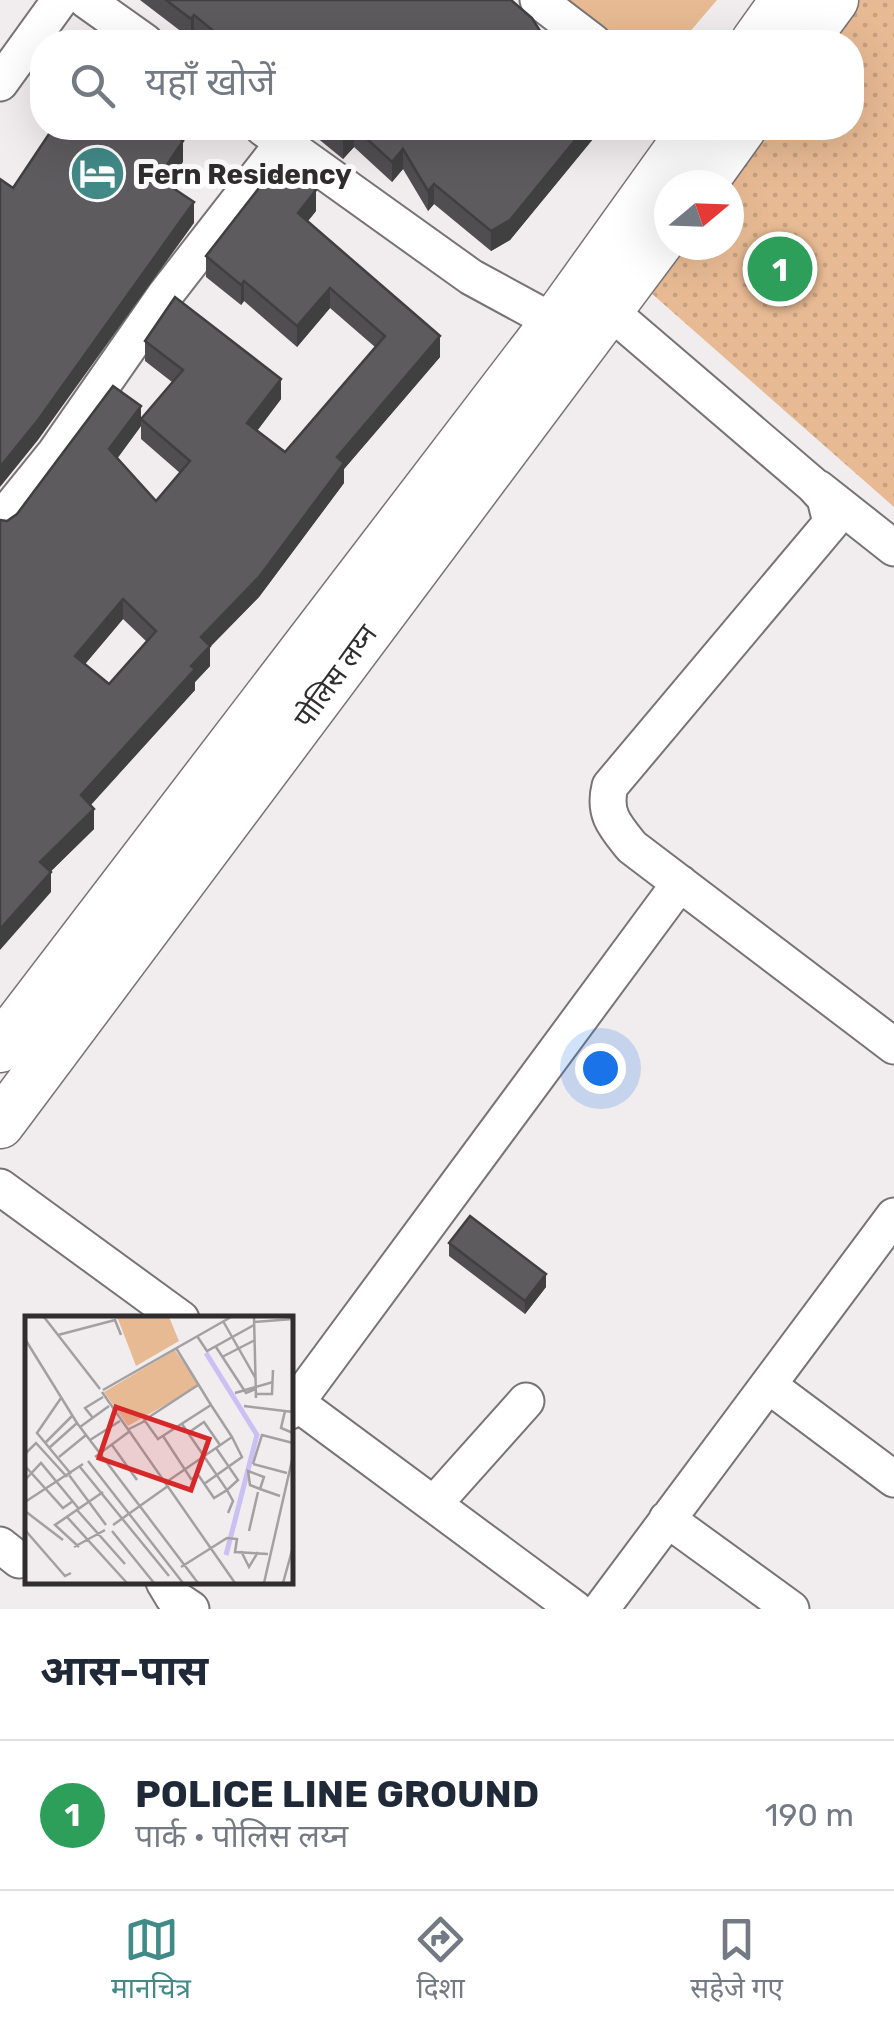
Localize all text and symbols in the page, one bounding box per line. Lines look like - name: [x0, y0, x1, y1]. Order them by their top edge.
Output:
- search box: [30, 30, 864, 140]
- icon: search: [65, 58, 120, 113]
- text: यहाँ खोजें: [145, 59, 276, 105]
- hotel icon: Fern Residency: [68, 144, 128, 204]
- place label: Fern Residency: [137, 158, 352, 191]
- north arrow: [654, 170, 744, 260]
- pin: 1: [748, 232, 812, 306]
- street label: पोलिस लय्न: [287, 618, 384, 734]
- your location: [575, 1043, 626, 1094]
- inset map: [25, 1316, 292, 1584]
- text: आस-पास: [40, 1646, 208, 1696]
- text: POLICE LINE GROUND: [135, 1771, 539, 1817]
- text: 1: [65, 1796, 80, 1834]
- text: 190 m: [765, 1796, 854, 1834]
- text: पार्क · पोलिस लय्न: [135, 1817, 348, 1855]
- tab: मानचित्र: [111, 1912, 191, 2009]
- tab: दिशा: [413, 1912, 468, 2009]
- tab: सहेजे गए: [690, 1912, 783, 2009]

